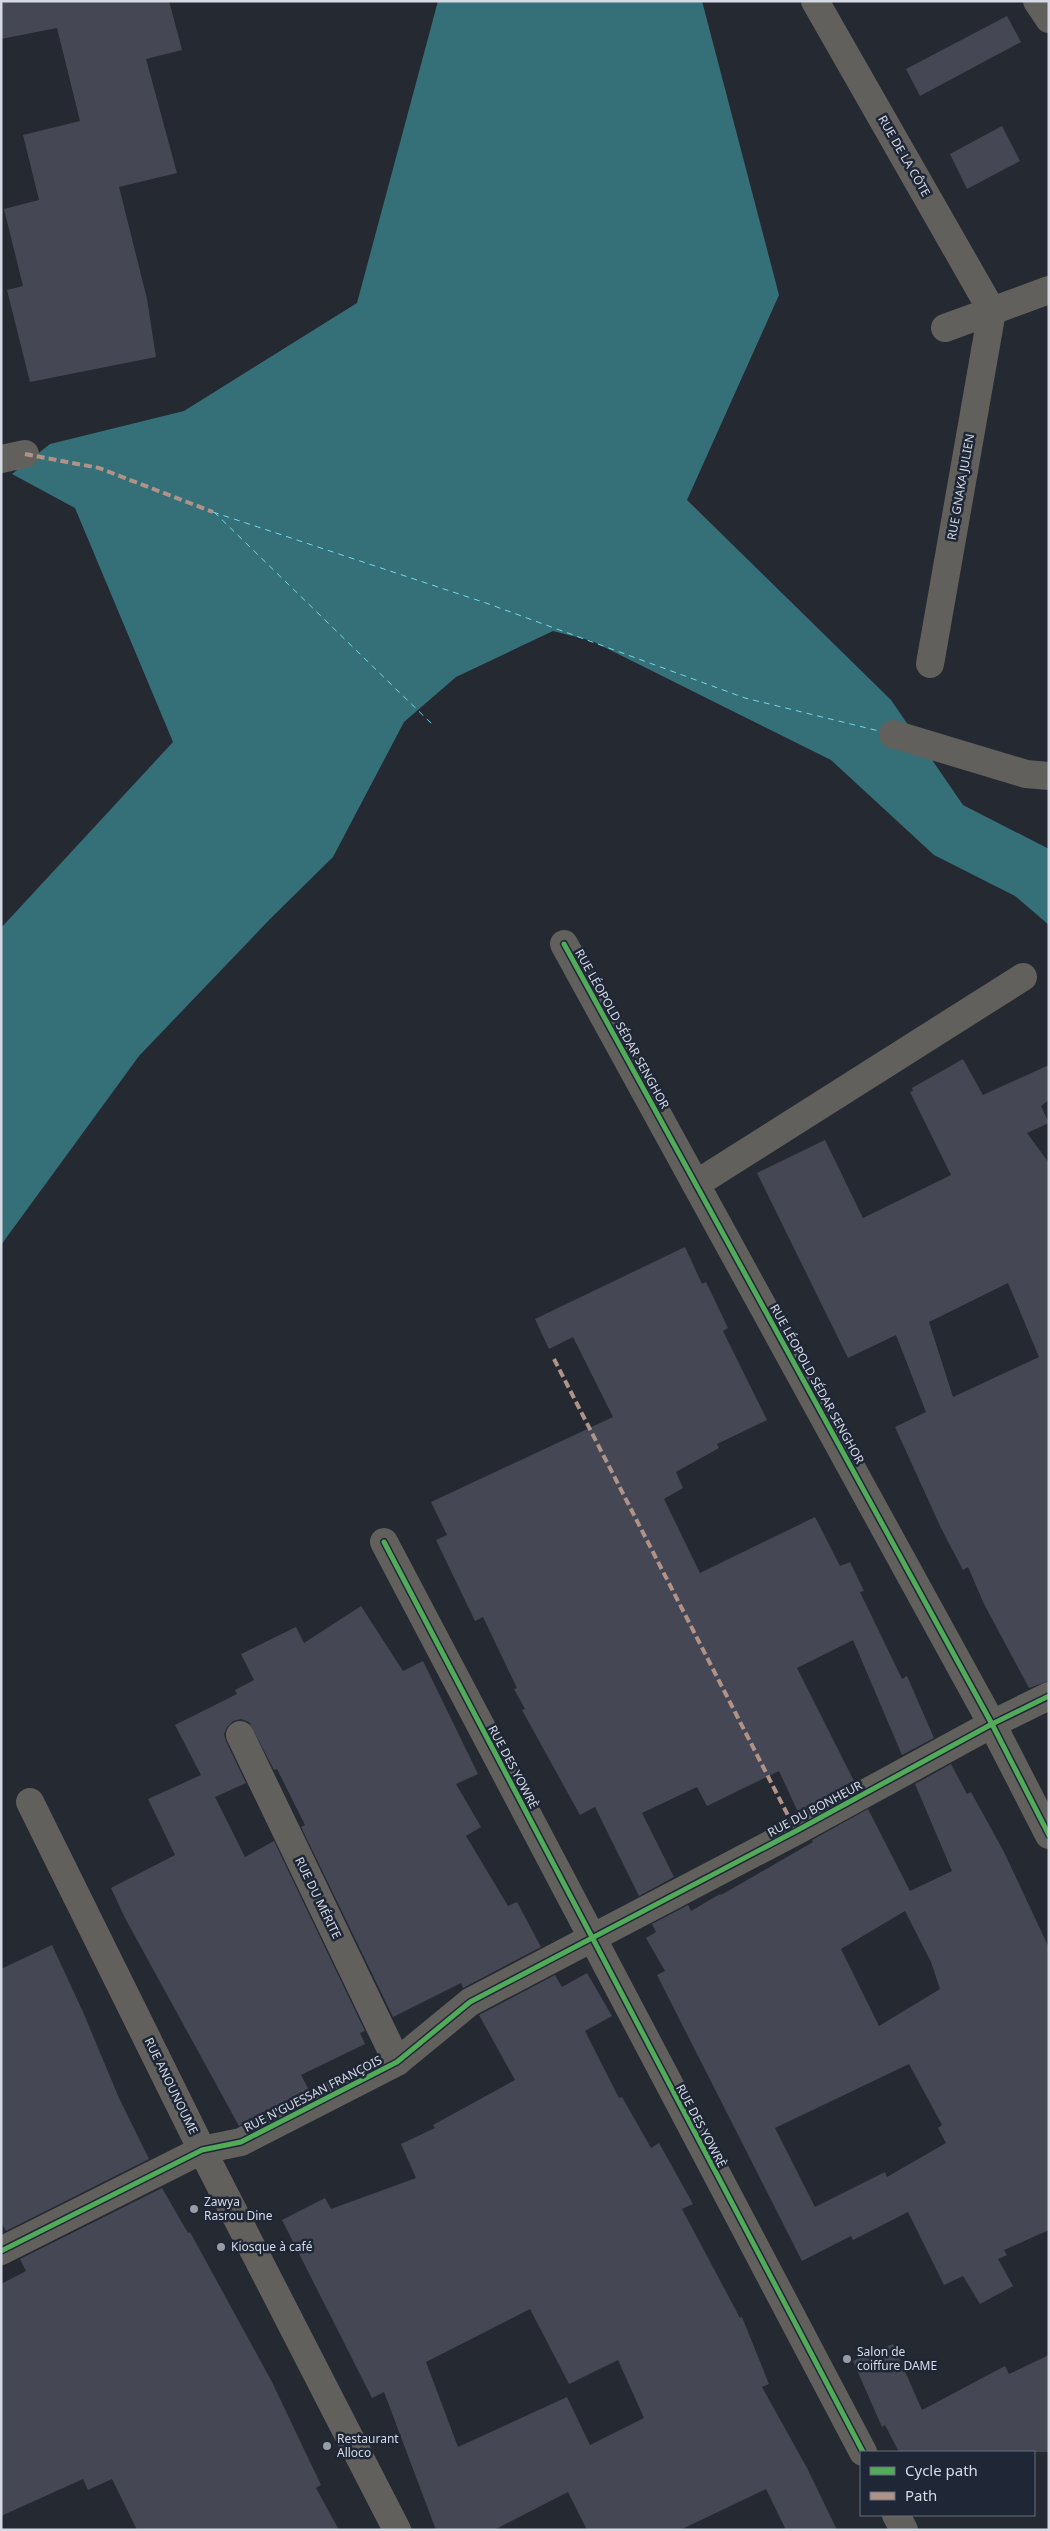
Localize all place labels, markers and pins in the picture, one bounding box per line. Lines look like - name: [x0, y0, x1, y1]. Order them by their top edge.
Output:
- place label: Zawya Rasrou Dine: [204, 2193, 273, 2224]
- marker: Zawya Rasrou Dine: [188, 2203, 200, 2215]
- place label: Kiosque à café: [231, 2238, 313, 2255]
- marker: Kiosque à café: [215, 2241, 227, 2253]
- place label: Salon de coiffure DAME: [857, 2343, 937, 2374]
- marker: Salon de coiffure DAME: [841, 2353, 853, 2365]
- place label: Restaurant Alloco: [337, 2430, 399, 2461]
- marker: Restaurant Alloco: [321, 2440, 333, 2452]

